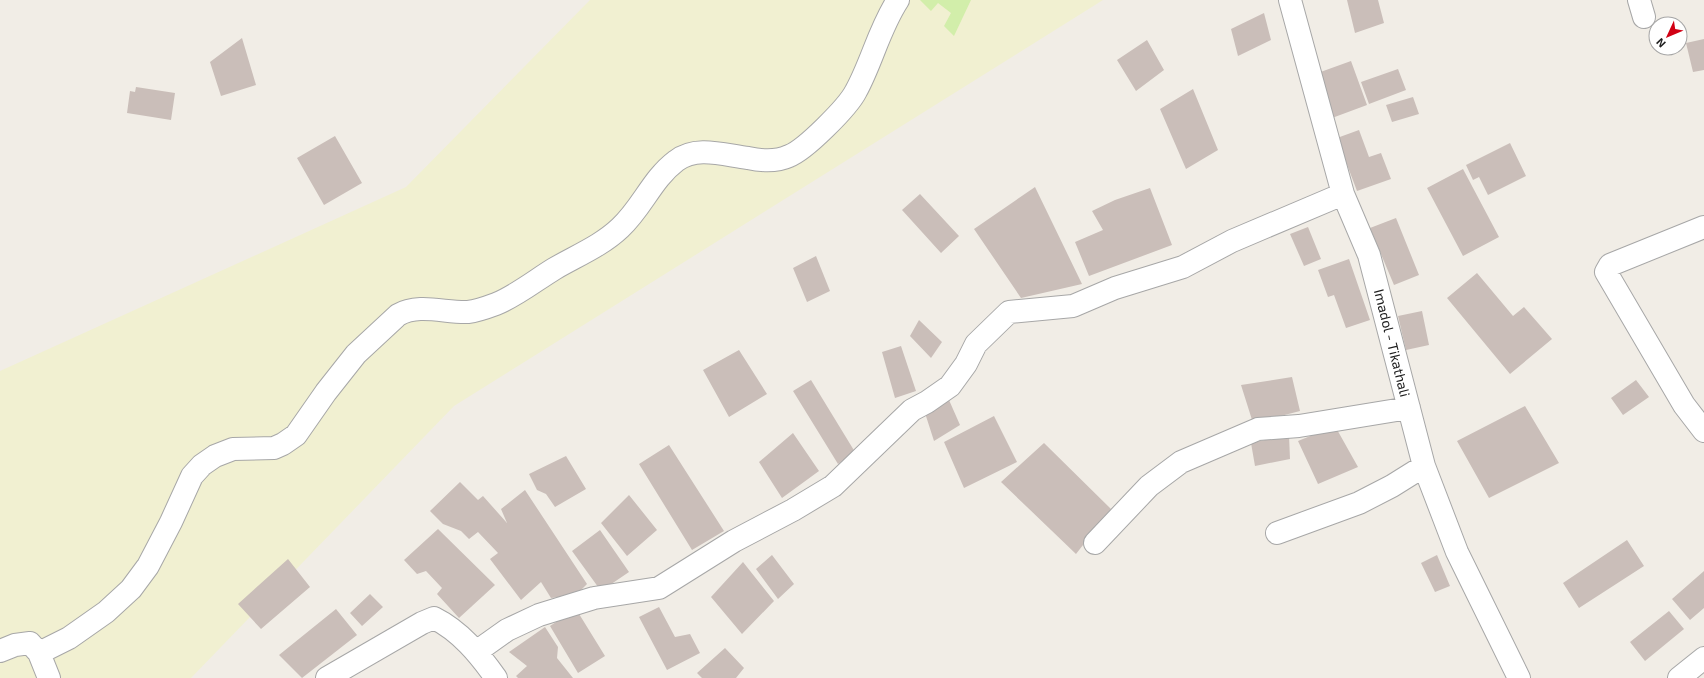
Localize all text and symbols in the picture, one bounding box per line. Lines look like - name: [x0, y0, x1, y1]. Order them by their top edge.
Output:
- north arrow: [1648, 16, 1688, 56]
- text: N: [1653, 36, 1668, 51]
- street label: Imadol - Tikathali: [1371, 287, 1414, 399]

